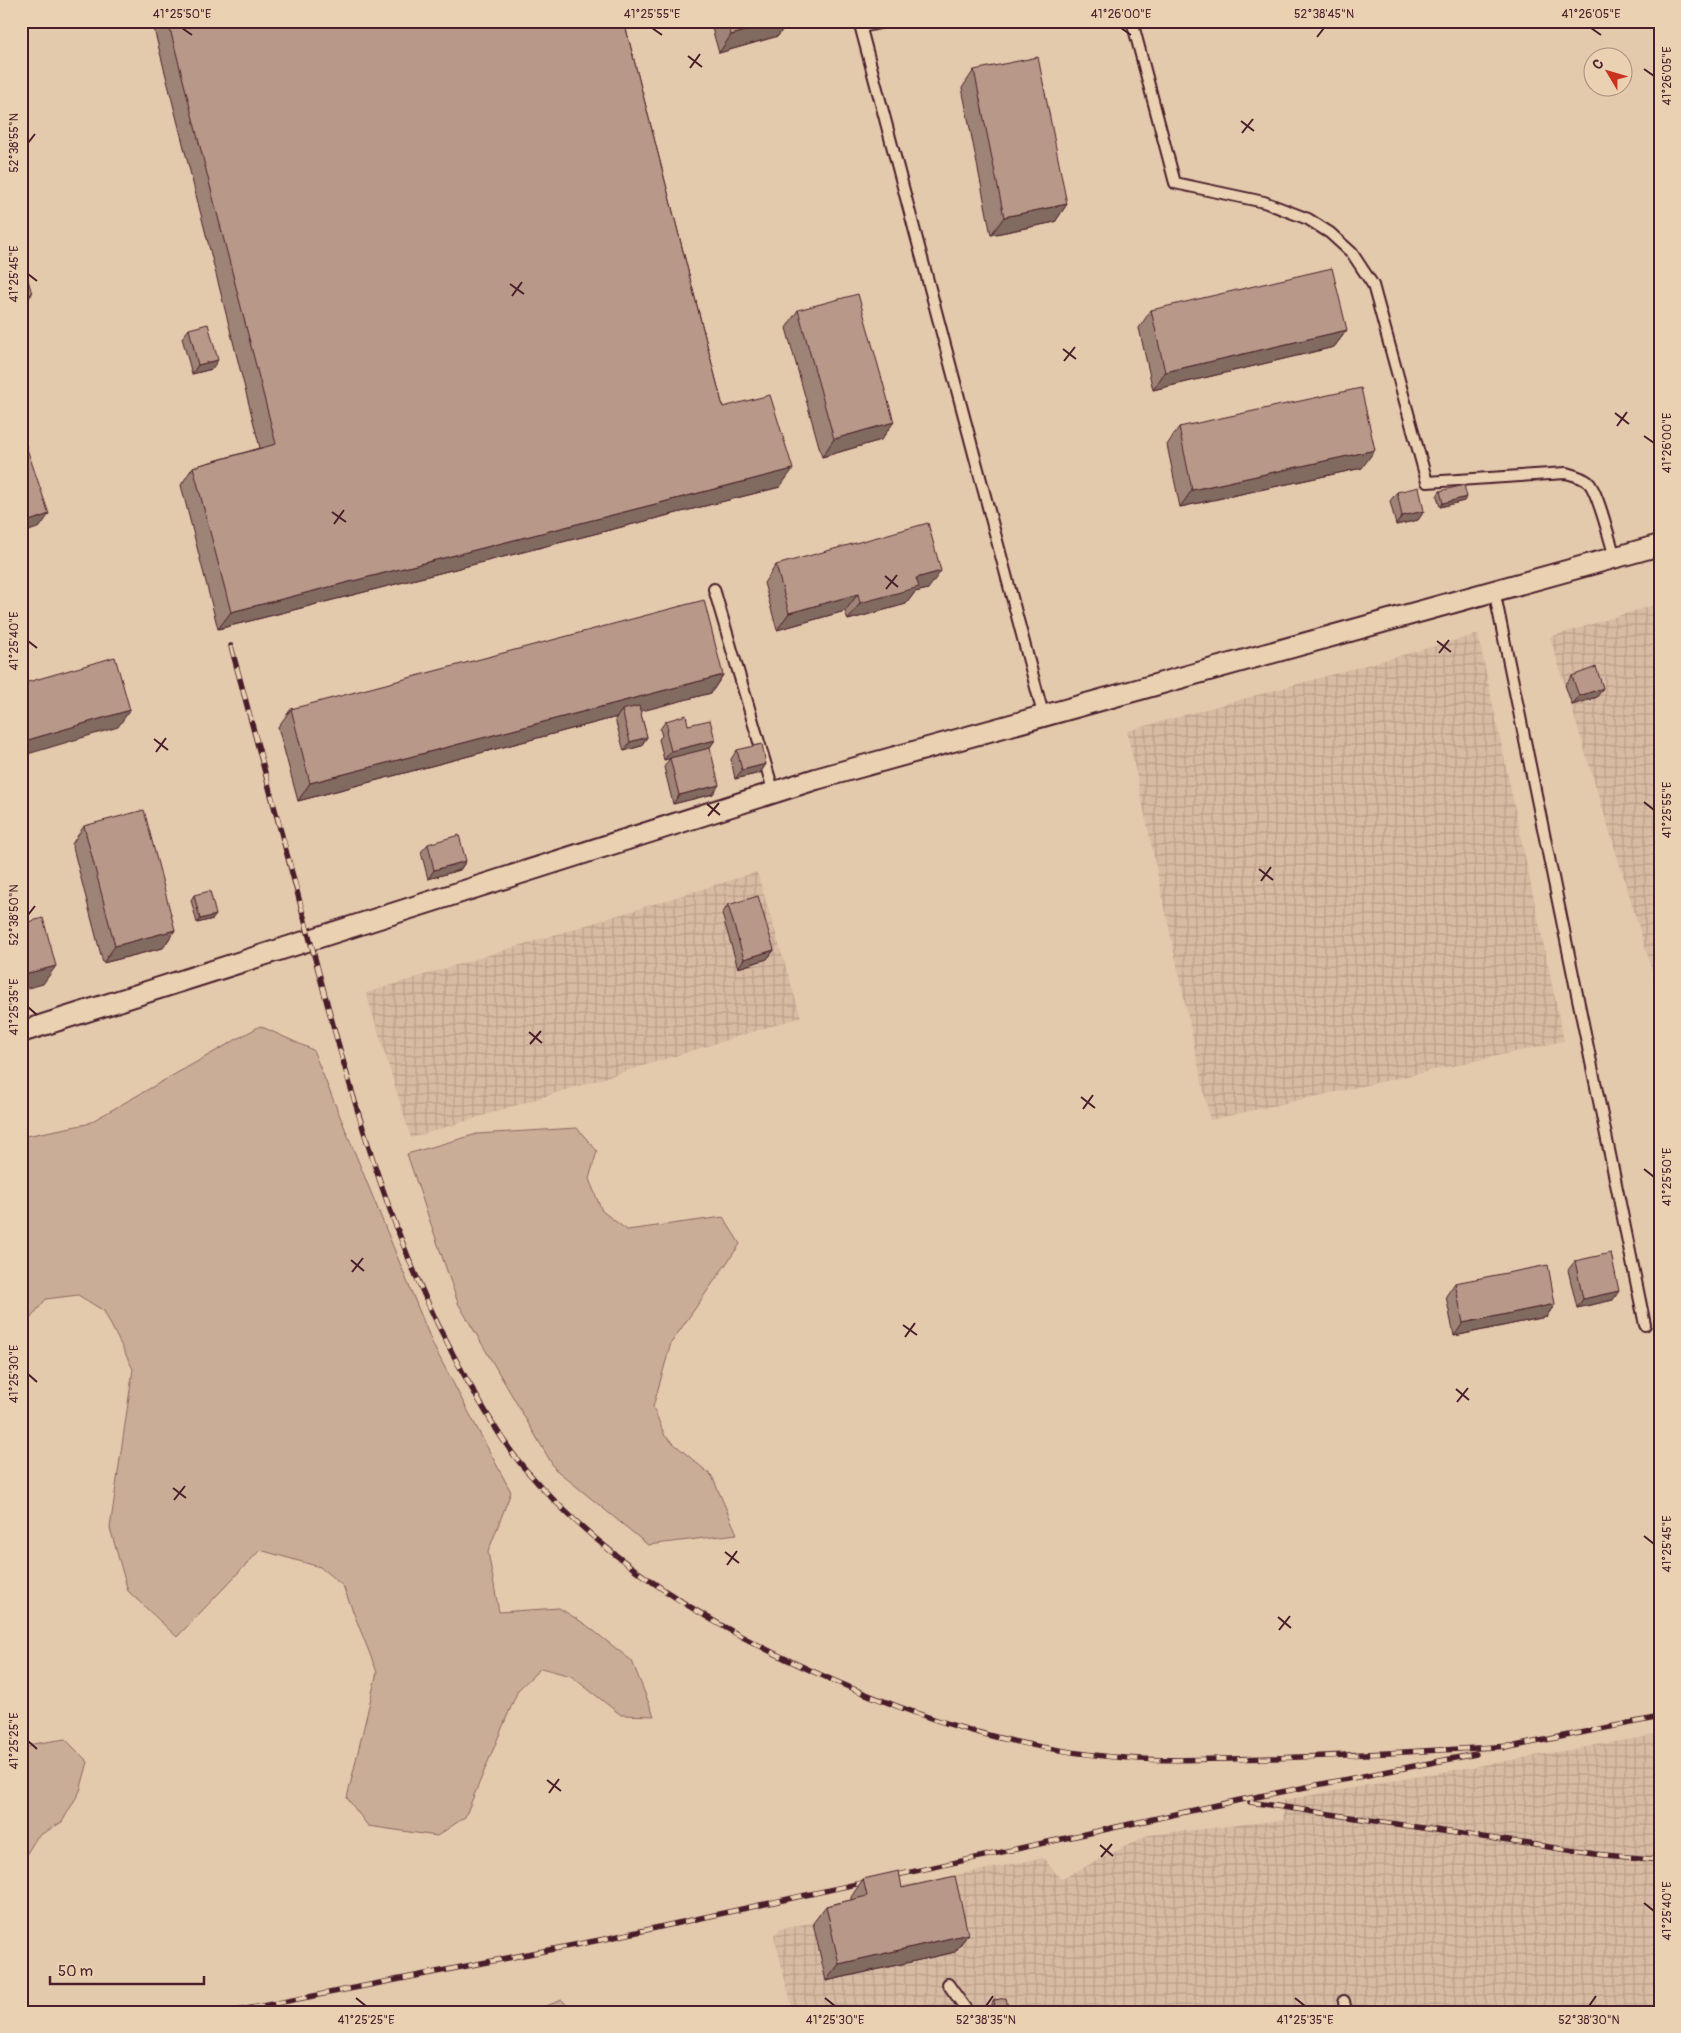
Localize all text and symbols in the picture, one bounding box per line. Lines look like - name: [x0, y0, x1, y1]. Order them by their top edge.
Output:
- text: 41°25'50"E: [153, 7, 211, 22]
- text: 41°25'55"E: [624, 7, 680, 22]
- text: 41°26'00"E: [1091, 7, 1151, 22]
- text: 52°38'45"N: [1294, 7, 1354, 22]
- text: 41°26'05"E: [1562, 7, 1620, 22]
- text: 41°26'05"E: [1660, 47, 1675, 105]
- north arrow: [1584, 48, 1634, 98]
- text: С: [1589, 55, 1608, 73]
- text: 52°38'55"N: [7, 113, 22, 173]
- text: 41°25'45"E: [7, 245, 22, 303]
- text: 41°26'00"E: [1660, 413, 1675, 473]
- text: 41°25'40"E: [7, 612, 22, 670]
- text: 41°25'55"E: [1660, 782, 1675, 838]
- text: 52°38'50"N: [7, 884, 22, 946]
- text: 41°25'35"E: [7, 979, 22, 1035]
- text: 41°25'50"E: [1660, 1148, 1675, 1206]
- text: 41°25'30"E: [7, 1345, 22, 1403]
- text: 41°25'45"E: [1660, 1515, 1675, 1573]
- text: 41°25'25"E: [7, 1713, 22, 1769]
- text: 41°25'40"E: [1660, 1882, 1675, 1940]
- scale bar: [50, 1953, 204, 1985]
- text: 50 m: [58, 1962, 93, 1981]
- text: 41°25'25"E: [338, 2013, 394, 2028]
- text: 41°25'30"E: [806, 2013, 864, 2028]
- text: 52°38'35"N: [956, 2013, 1016, 2028]
- text: 41°25'35"E: [1277, 2013, 1333, 2028]
- text: 52°38'30"N: [1558, 2013, 1620, 2028]

